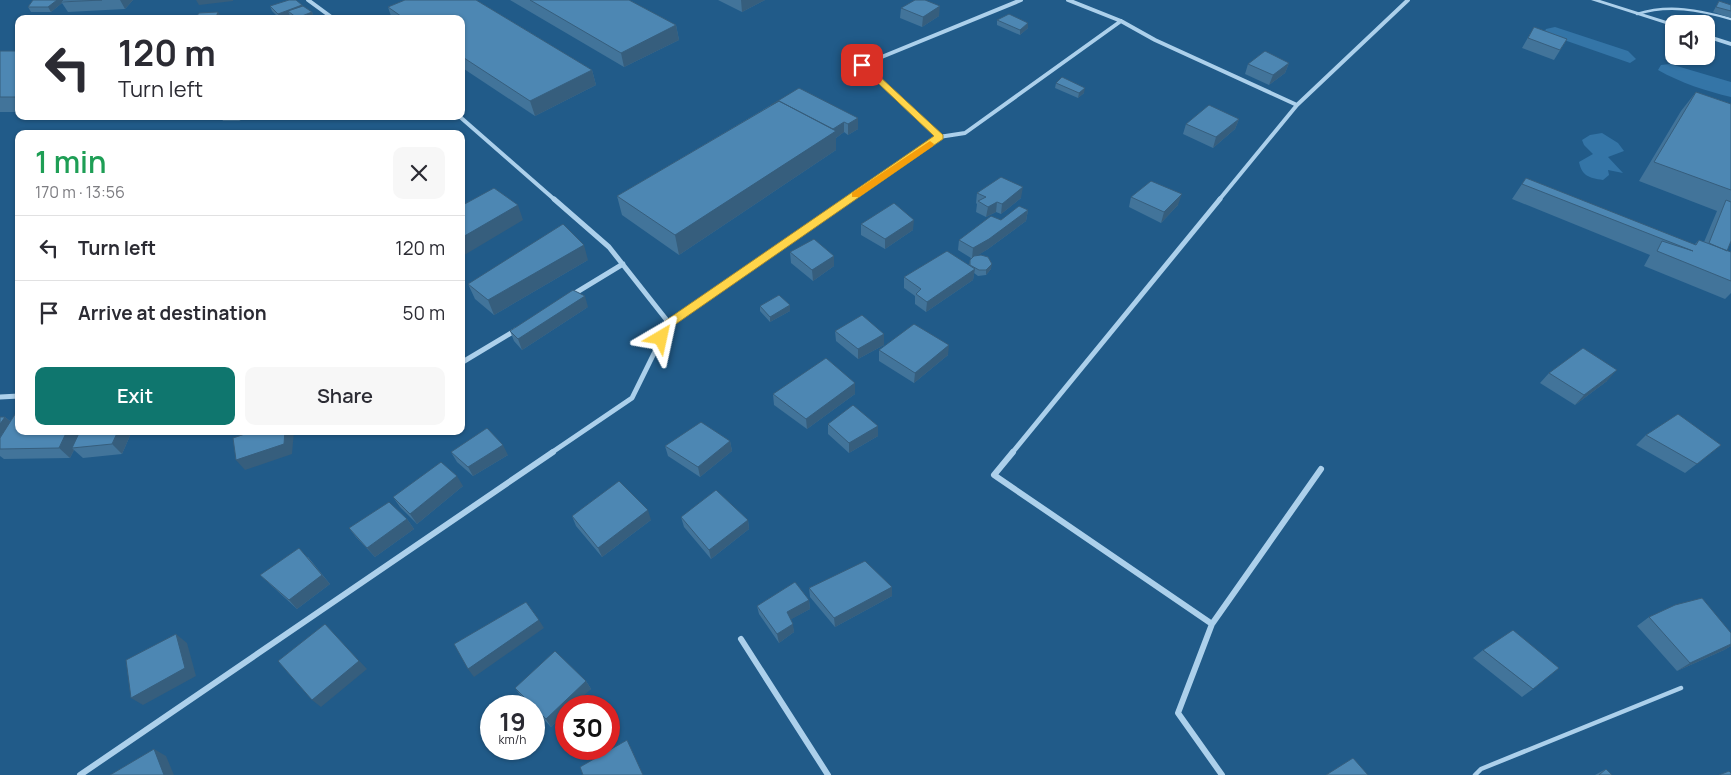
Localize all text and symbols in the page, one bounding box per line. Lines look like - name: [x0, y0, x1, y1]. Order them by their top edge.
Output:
- map controls: [1665, 15, 1715, 65]
- button: sound: [1665, 15, 1715, 65]
- text: 120 m: [118, 29, 216, 77]
- icon: left: [35, 35, 100, 100]
- pin: [841, 44, 883, 86]
- icon: arrive: [848, 51, 876, 79]
- text: Turn left: [118, 74, 203, 104]
- text: 1 min: [35, 141, 107, 182]
- button: close: [393, 147, 445, 199]
- text: 170 m · 13:56: [35, 181, 125, 203]
- icon: left: [35, 234, 63, 262]
- text: Turn left: [78, 235, 156, 261]
- text: 120 m: [395, 235, 445, 261]
- icon: arrive: [35, 299, 63, 327]
- text: Arrive at destination: [78, 300, 267, 326]
- text: 50 m: [403, 300, 445, 326]
- position arrow: [634, 311, 686, 363]
- button: Exit: [35, 367, 235, 425]
- button: Share: [245, 367, 445, 425]
- speed limit sign: 30: [555, 695, 620, 760]
- text: 19: [499, 704, 526, 739]
- text: km/h: [499, 731, 526, 748]

